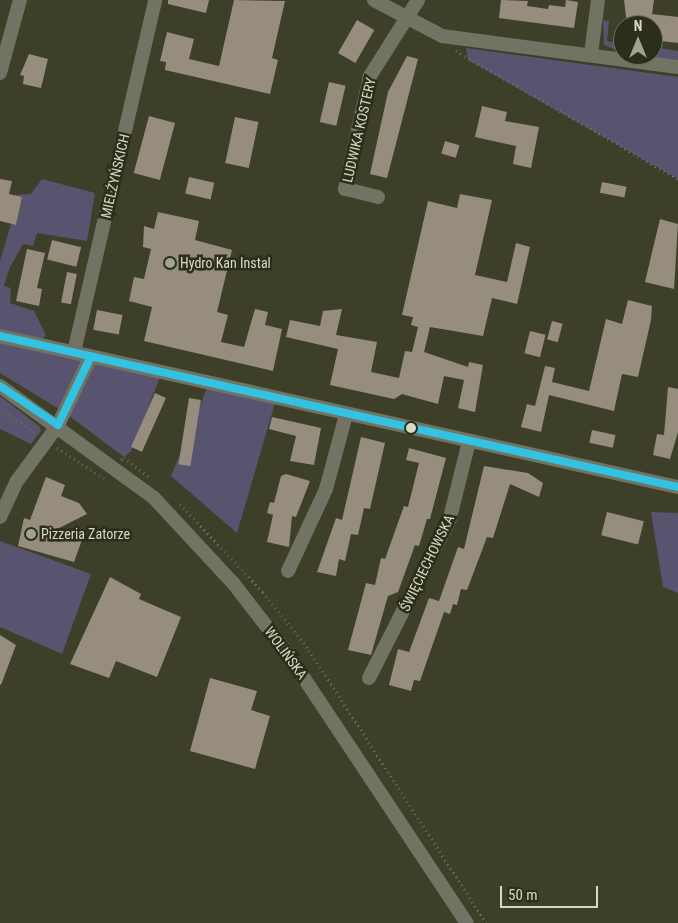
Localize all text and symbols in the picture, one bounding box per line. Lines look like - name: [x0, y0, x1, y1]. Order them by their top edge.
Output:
- north arrow: [613, 15, 663, 65]
- text: N: [634, 18, 642, 34]
- street label: LUDWIKA KOSTERY: [339, 76, 379, 184]
- street label: MIELŻYŃSKICH: [97, 132, 133, 220]
- place label: Hydro Kan Instal: [180, 255, 271, 271]
- marker: Hydro Kan Instal: [164, 257, 176, 269]
- unlabelled marker: [406, 423, 416, 433]
- street label: ŚWIĘCIECHOWSKA: [396, 512, 458, 614]
- place label: Pizzeria Zatorze: [41, 526, 130, 542]
- marker: Pizzeria Zatorze: [25, 528, 37, 540]
- street label: WOLIŃSKA: [261, 623, 311, 683]
- scale bar: [503, 876, 600, 908]
- text: 50 m: [508, 886, 538, 904]

